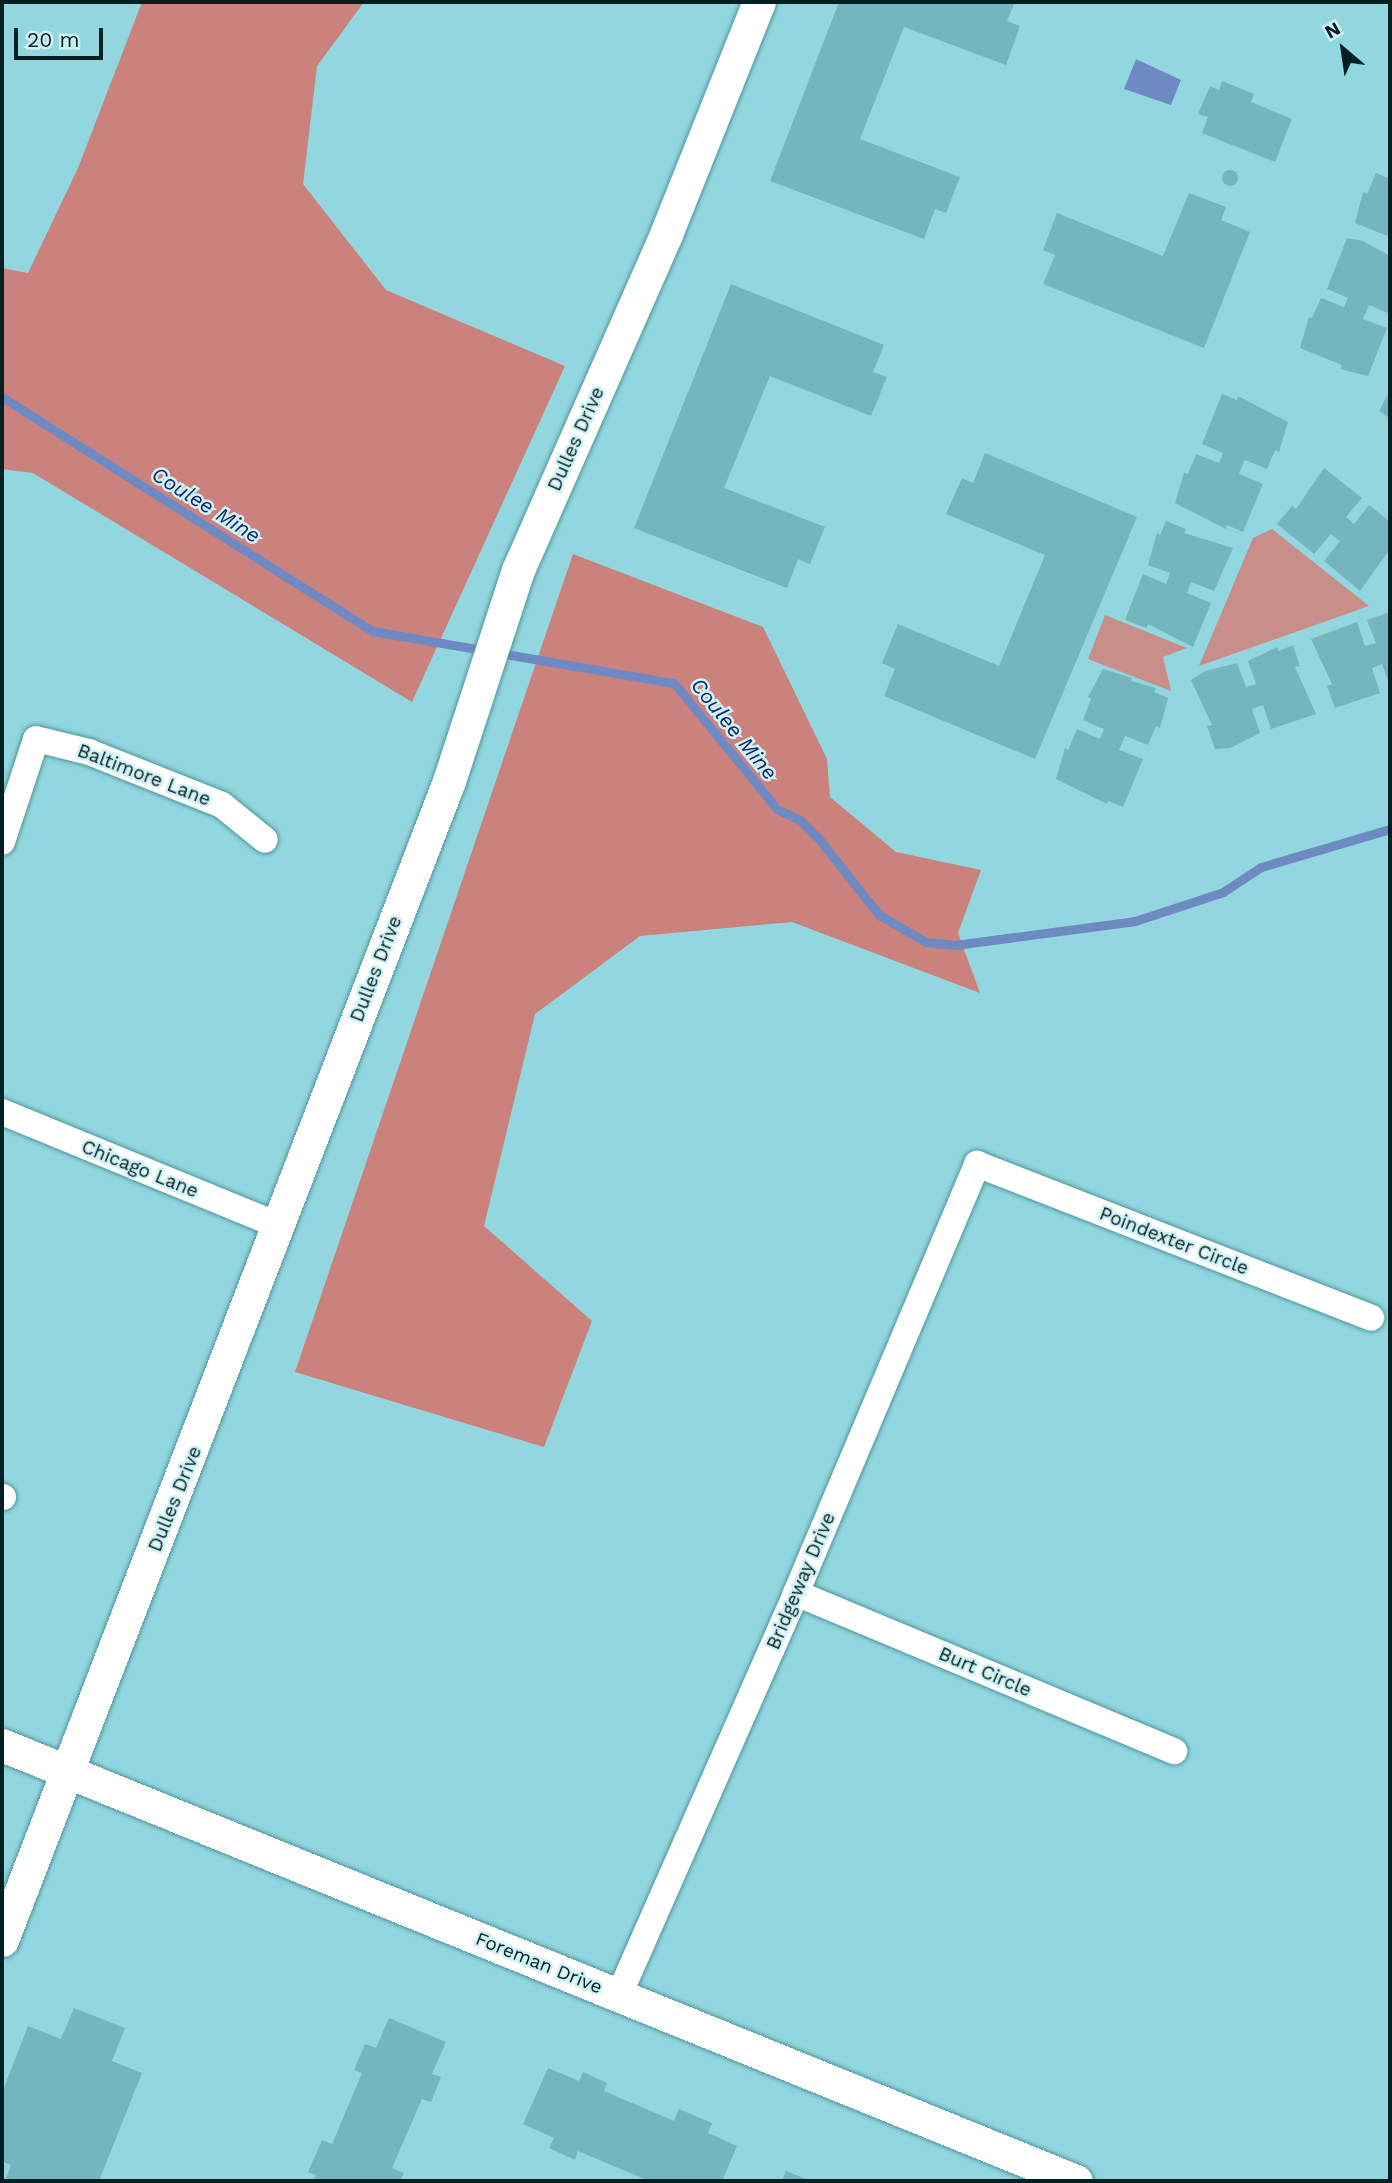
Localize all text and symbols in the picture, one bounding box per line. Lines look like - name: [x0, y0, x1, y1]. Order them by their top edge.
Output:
- scale bar: [18, 14, 107, 58]
- north arrow: [1308, 14, 1378, 84]
- text: N: [1321, 17, 1344, 44]
- text: 20 m: [27, 27, 79, 52]
- street label: Dulles Drive: [543, 383, 609, 495]
- water label: Coulee Mine: [147, 462, 265, 548]
- water label: Coulee Mine: [685, 673, 783, 785]
- street label: Baltimore Lane: [74, 739, 214, 811]
- street label: Dulles Drive: [345, 913, 407, 1025]
- street label: Chicago Lane: [78, 1135, 202, 1203]
- street label: Poindexter Circle: [1096, 1202, 1252, 1280]
- street label: Dulles Drive: [143, 1443, 207, 1555]
- street label: Bridgeway Drive: [762, 1509, 840, 1653]
- street label: Burt Circle: [935, 1642, 1035, 1702]
- street label: Foreman Drive: [472, 1927, 606, 1999]

